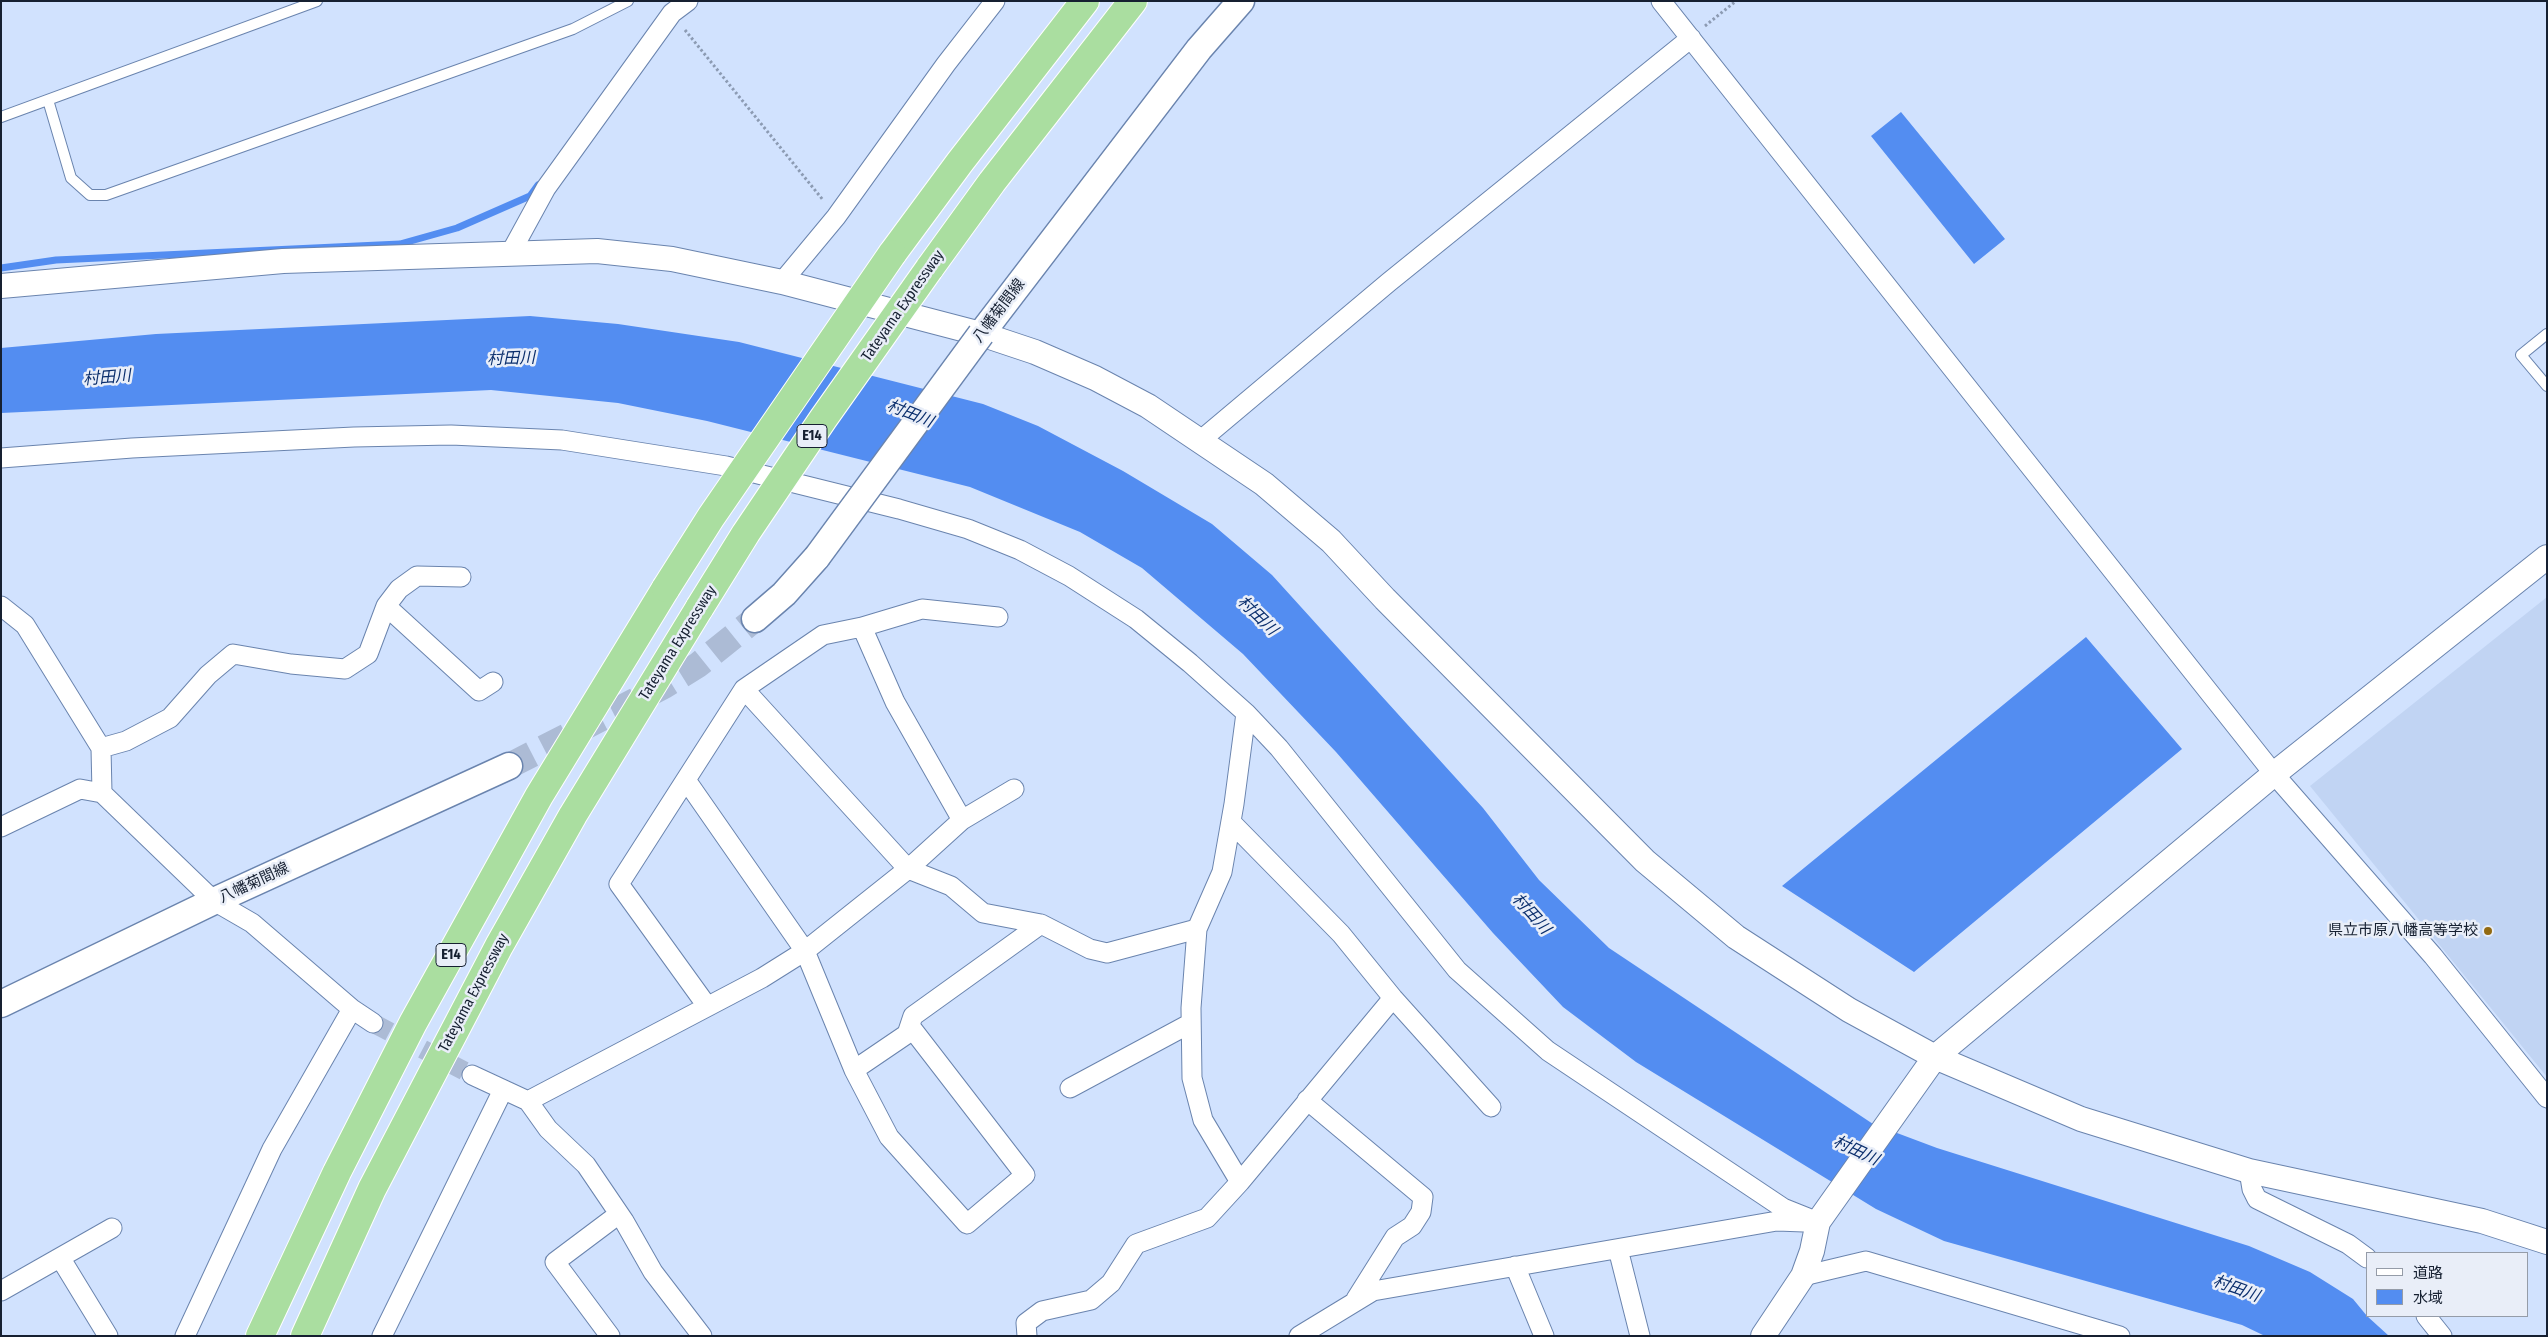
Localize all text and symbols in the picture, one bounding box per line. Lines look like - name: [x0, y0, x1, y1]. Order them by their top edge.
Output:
- street label: Tateyama Expressway: [858, 247, 948, 365]
- street label: 八幡菊間線: [969, 276, 1029, 346]
- water label: 村田川: [487, 349, 535, 369]
- water label: 村田川: [82, 366, 132, 390]
- water label: 村田川: [884, 396, 936, 432]
- road number: E14: [797, 424, 827, 448]
- street label: Tateyama Expressway: [635, 582, 721, 704]
- water label: 村田川: [1233, 592, 1281, 640]
- street label: 八幡菊間線: [216, 859, 292, 907]
- water label: 村田川: [1508, 890, 1554, 938]
- place label: 県立市原八幡高等学校: [2328, 922, 2478, 940]
- marker: 県立市原八幡高等学校: [2482, 925, 2494, 937]
- street label: Tateyama Expressway: [435, 931, 513, 1055]
- road number: E14: [436, 944, 466, 966]
- water label: 村田川: [1830, 1132, 1882, 1170]
- legend: [2366, 1252, 2528, 1317]
- text: 道路: [2413, 1264, 2443, 1282]
- water label: 村田川: [2210, 1272, 2262, 1306]
- text: 水域: [2413, 1289, 2443, 1307]

